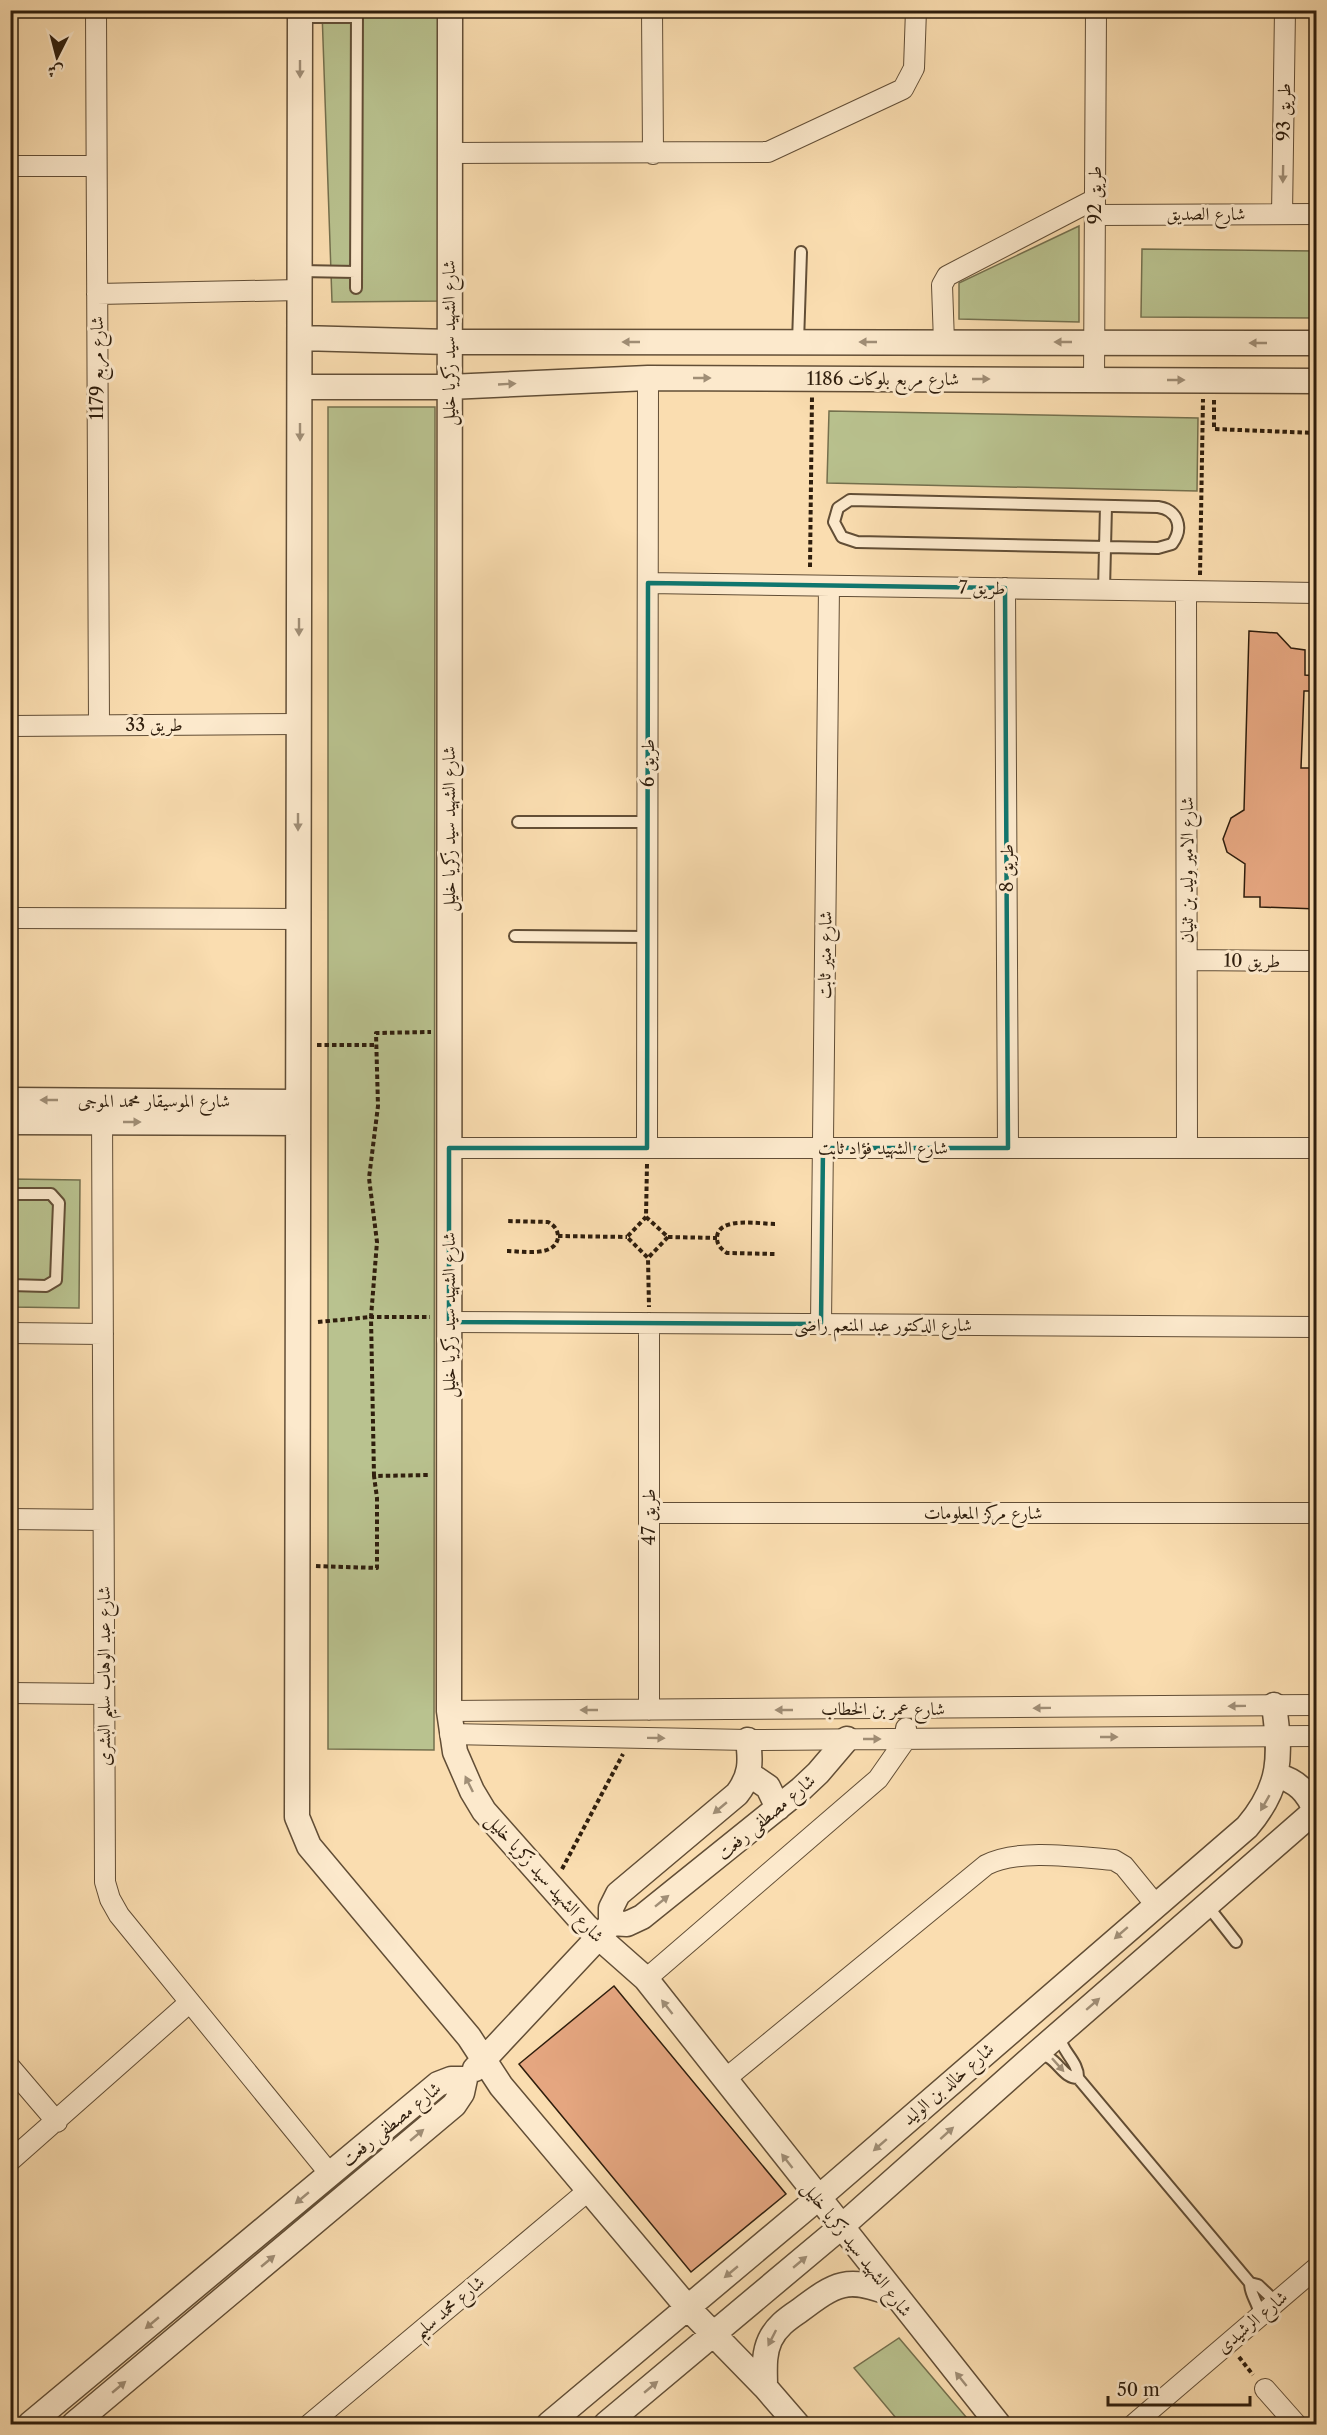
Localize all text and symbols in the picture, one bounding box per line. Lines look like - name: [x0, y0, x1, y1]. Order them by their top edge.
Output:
- north arrow: [27, 27, 87, 87]
- one-way arrow: [295, 59, 305, 78]
- text: ش: [46, 61, 64, 83]
- street label: طريق 93: [1272, 83, 1297, 141]
- one-way arrow: [1278, 164, 1288, 183]
- street label: طريق 92: [1084, 166, 1107, 224]
- street label: شارع الصديق: [1167, 203, 1245, 229]
- street label: شارع الشهيد سيد زكريا خليل: [438, 260, 464, 426]
- street label: شارع مربع 1179: [86, 316, 113, 420]
- one-way arrow: [622, 337, 641, 347]
- one-way arrow: [859, 337, 878, 347]
- one-way arrow: [1054, 337, 1073, 347]
- one-way arrow: [1249, 338, 1268, 348]
- street label: شارع مربع بلوكات 1186: [807, 368, 959, 395]
- one-way arrow: [693, 373, 712, 383]
- one-way arrow: [972, 374, 991, 384]
- one-way arrow: [1167, 375, 1186, 385]
- one-way arrow: [498, 380, 517, 389]
- one-way arrow: [295, 422, 304, 441]
- street label: طريق 7: [958, 577, 1005, 600]
- one-way arrow: [294, 617, 304, 636]
- street label: طريق 33: [125, 714, 183, 737]
- street label: طريق 6: [637, 739, 660, 787]
- street label: شارع الشهيد سيد زكريا خليل: [438, 746, 464, 912]
- street label: شارع الامير وليد بن ثنيان: [1176, 796, 1202, 944]
- one-way arrow: [293, 812, 303, 831]
- street label: طريق 8: [996, 844, 1019, 892]
- street label: شارع منير ثابت: [813, 911, 841, 999]
- street label: طريق 10: [1223, 950, 1281, 973]
- street label: شارع الموسيقار محمد الموجى: [78, 1090, 230, 1116]
- one-way arrow: [40, 1096, 59, 1105]
- one-way arrow: [122, 1117, 141, 1127]
- street label: شارع الشهيد فؤاد ثابت: [818, 1137, 948, 1163]
- street label: شارع الشهيد سيد زكريا خليل: [438, 1232, 464, 1398]
- street label: شارع الدكتور عبد المنعم راضى: [794, 1314, 972, 1342]
- street label: طريق 47: [638, 1488, 661, 1546]
- street label: شارع مركز المعلومات: [924, 1502, 1042, 1528]
- street label: شارع عبد الوهاب سليم البشرى: [93, 1586, 122, 1766]
- street label: شارع عمر بن الخطاب: [821, 1698, 945, 1724]
- one-way arrow: [1228, 1701, 1247, 1710]
- one-way arrow: [1033, 1703, 1052, 1713]
- one-way arrow: [775, 1705, 794, 1715]
- one-way arrow: [580, 1706, 599, 1715]
- one-way arrow: [1099, 1732, 1118, 1742]
- one-way arrow: [646, 1733, 665, 1743]
- one-way arrow: [862, 1734, 881, 1744]
- street label: شارع مصطفى رفعت: [712, 1769, 822, 1868]
- one-way arrow: [464, 1776, 473, 1793]
- one-way arrow: [1260, 1795, 1270, 1812]
- one-way arrow: [713, 1801, 728, 1814]
- street label: شارع الشهيد سيد زكريا خليل: [478, 1809, 609, 1950]
- one-way arrow: [654, 1895, 669, 1908]
- one-way arrow: [1114, 1926, 1129, 1939]
- one-way arrow: [1085, 1998, 1100, 2011]
- one-way arrow: [662, 1999, 674, 2014]
- street label: شارع خالد بن الوليد: [897, 2038, 1001, 2133]
- one-way arrow: [1051, 2057, 1064, 2072]
- street label: شارع مصطفى رفعت: [337, 2077, 448, 2174]
- one-way arrow: [939, 2127, 954, 2140]
- one-way arrow: [409, 2129, 425, 2142]
- one-way arrow: [872, 2138, 887, 2152]
- one-way arrow: [782, 2153, 794, 2168]
- street label: شارع الشهيد سيد زكريا خليل: [794, 2177, 917, 2324]
- one-way arrow: [294, 2191, 309, 2203]
- one-way arrow: [260, 2255, 275, 2268]
- one-way arrow: [792, 2255, 808, 2268]
- one-way arrow: [723, 2265, 739, 2278]
- street label: شارع محمد سليم: [409, 2271, 494, 2349]
- street label: شارع الرشيدى: [1212, 2286, 1295, 2361]
- one-way arrow: [144, 2316, 160, 2329]
- one-way arrow: [767, 2330, 777, 2347]
- scale bar: [1108, 2369, 1250, 2407]
- one-way arrow: [954, 2371, 967, 2387]
- text: 50 m: [1117, 2379, 1160, 2401]
- one-way arrow: [111, 2381, 126, 2394]
- one-way arrow: [643, 2381, 658, 2394]

